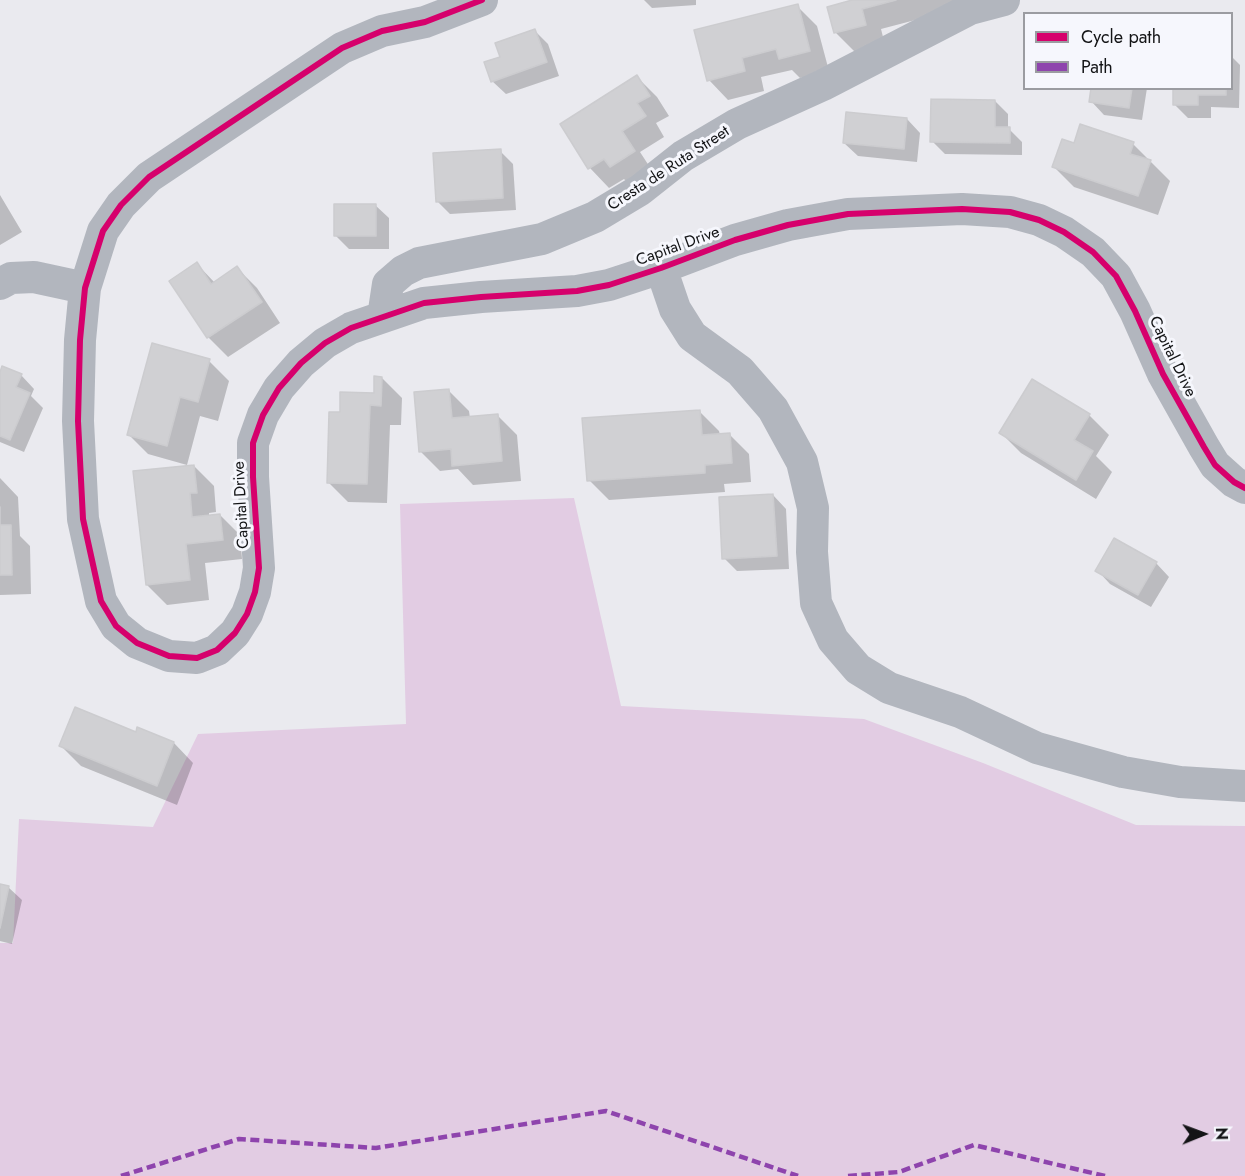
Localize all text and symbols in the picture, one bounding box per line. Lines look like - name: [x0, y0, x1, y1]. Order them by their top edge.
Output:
- legend: [1023, 12, 1233, 90]
- text: Cycle path: [1081, 24, 1161, 50]
- text: Path: [1081, 54, 1113, 80]
- street label: Cresta de Ruta Street: [605, 122, 733, 216]
- street label: Capital Drive: [634, 223, 722, 271]
- street label: Capital Drive: [1144, 313, 1200, 401]
- street label: Capital Drive: [230, 461, 254, 549]
- north arrow: [1173, 1104, 1233, 1164]
- text: N: [1210, 1127, 1233, 1140]

